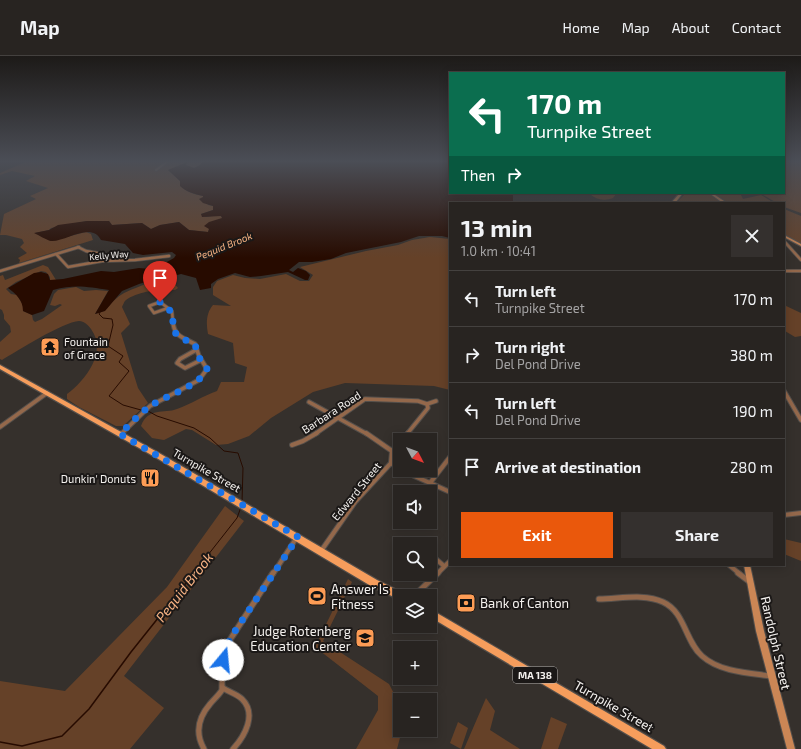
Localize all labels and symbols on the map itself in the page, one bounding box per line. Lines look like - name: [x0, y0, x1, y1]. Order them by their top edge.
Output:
- water label: Pequid Brook: [194, 229, 254, 263]
- street label: Kelly Way: [89, 248, 130, 262]
- pin: [143, 261, 177, 302]
- place label: Fountain of Grace: [64, 335, 108, 361]
- temple icon: Fountain of Grace: [39, 336, 61, 358]
- street label: Barbara Road: [299, 388, 363, 436]
- north arrow: [393, 433, 437, 477]
- street label: Turnpike Street: [171, 445, 243, 495]
- street label: Edward Street: [329, 459, 383, 523]
- restaurant icon: Dunkin' Donuts: [139, 467, 161, 489]
- place label: Dunkin' Donuts: [61, 472, 136, 485]
- water label: Pequid Brook: [152, 549, 216, 625]
- place label: Answer Is Fitness: [331, 581, 389, 612]
- sports icon: Answer Is Fitness: [306, 585, 328, 607]
- bank icon: Bank of Canton: [455, 592, 477, 614]
- place label: Bank of Canton: [480, 595, 569, 611]
- street label: Randolph Street: [757, 595, 795, 691]
- place label: Judge Rotenberg Education Center: [250, 623, 351, 654]
- school or university icon: Judge Rotenberg Education Center: [354, 627, 376, 649]
- position arrow: [202, 639, 244, 681]
- road number: MA 138: [513, 667, 557, 683]
- street label: Turnpike Street: [571, 677, 657, 735]

